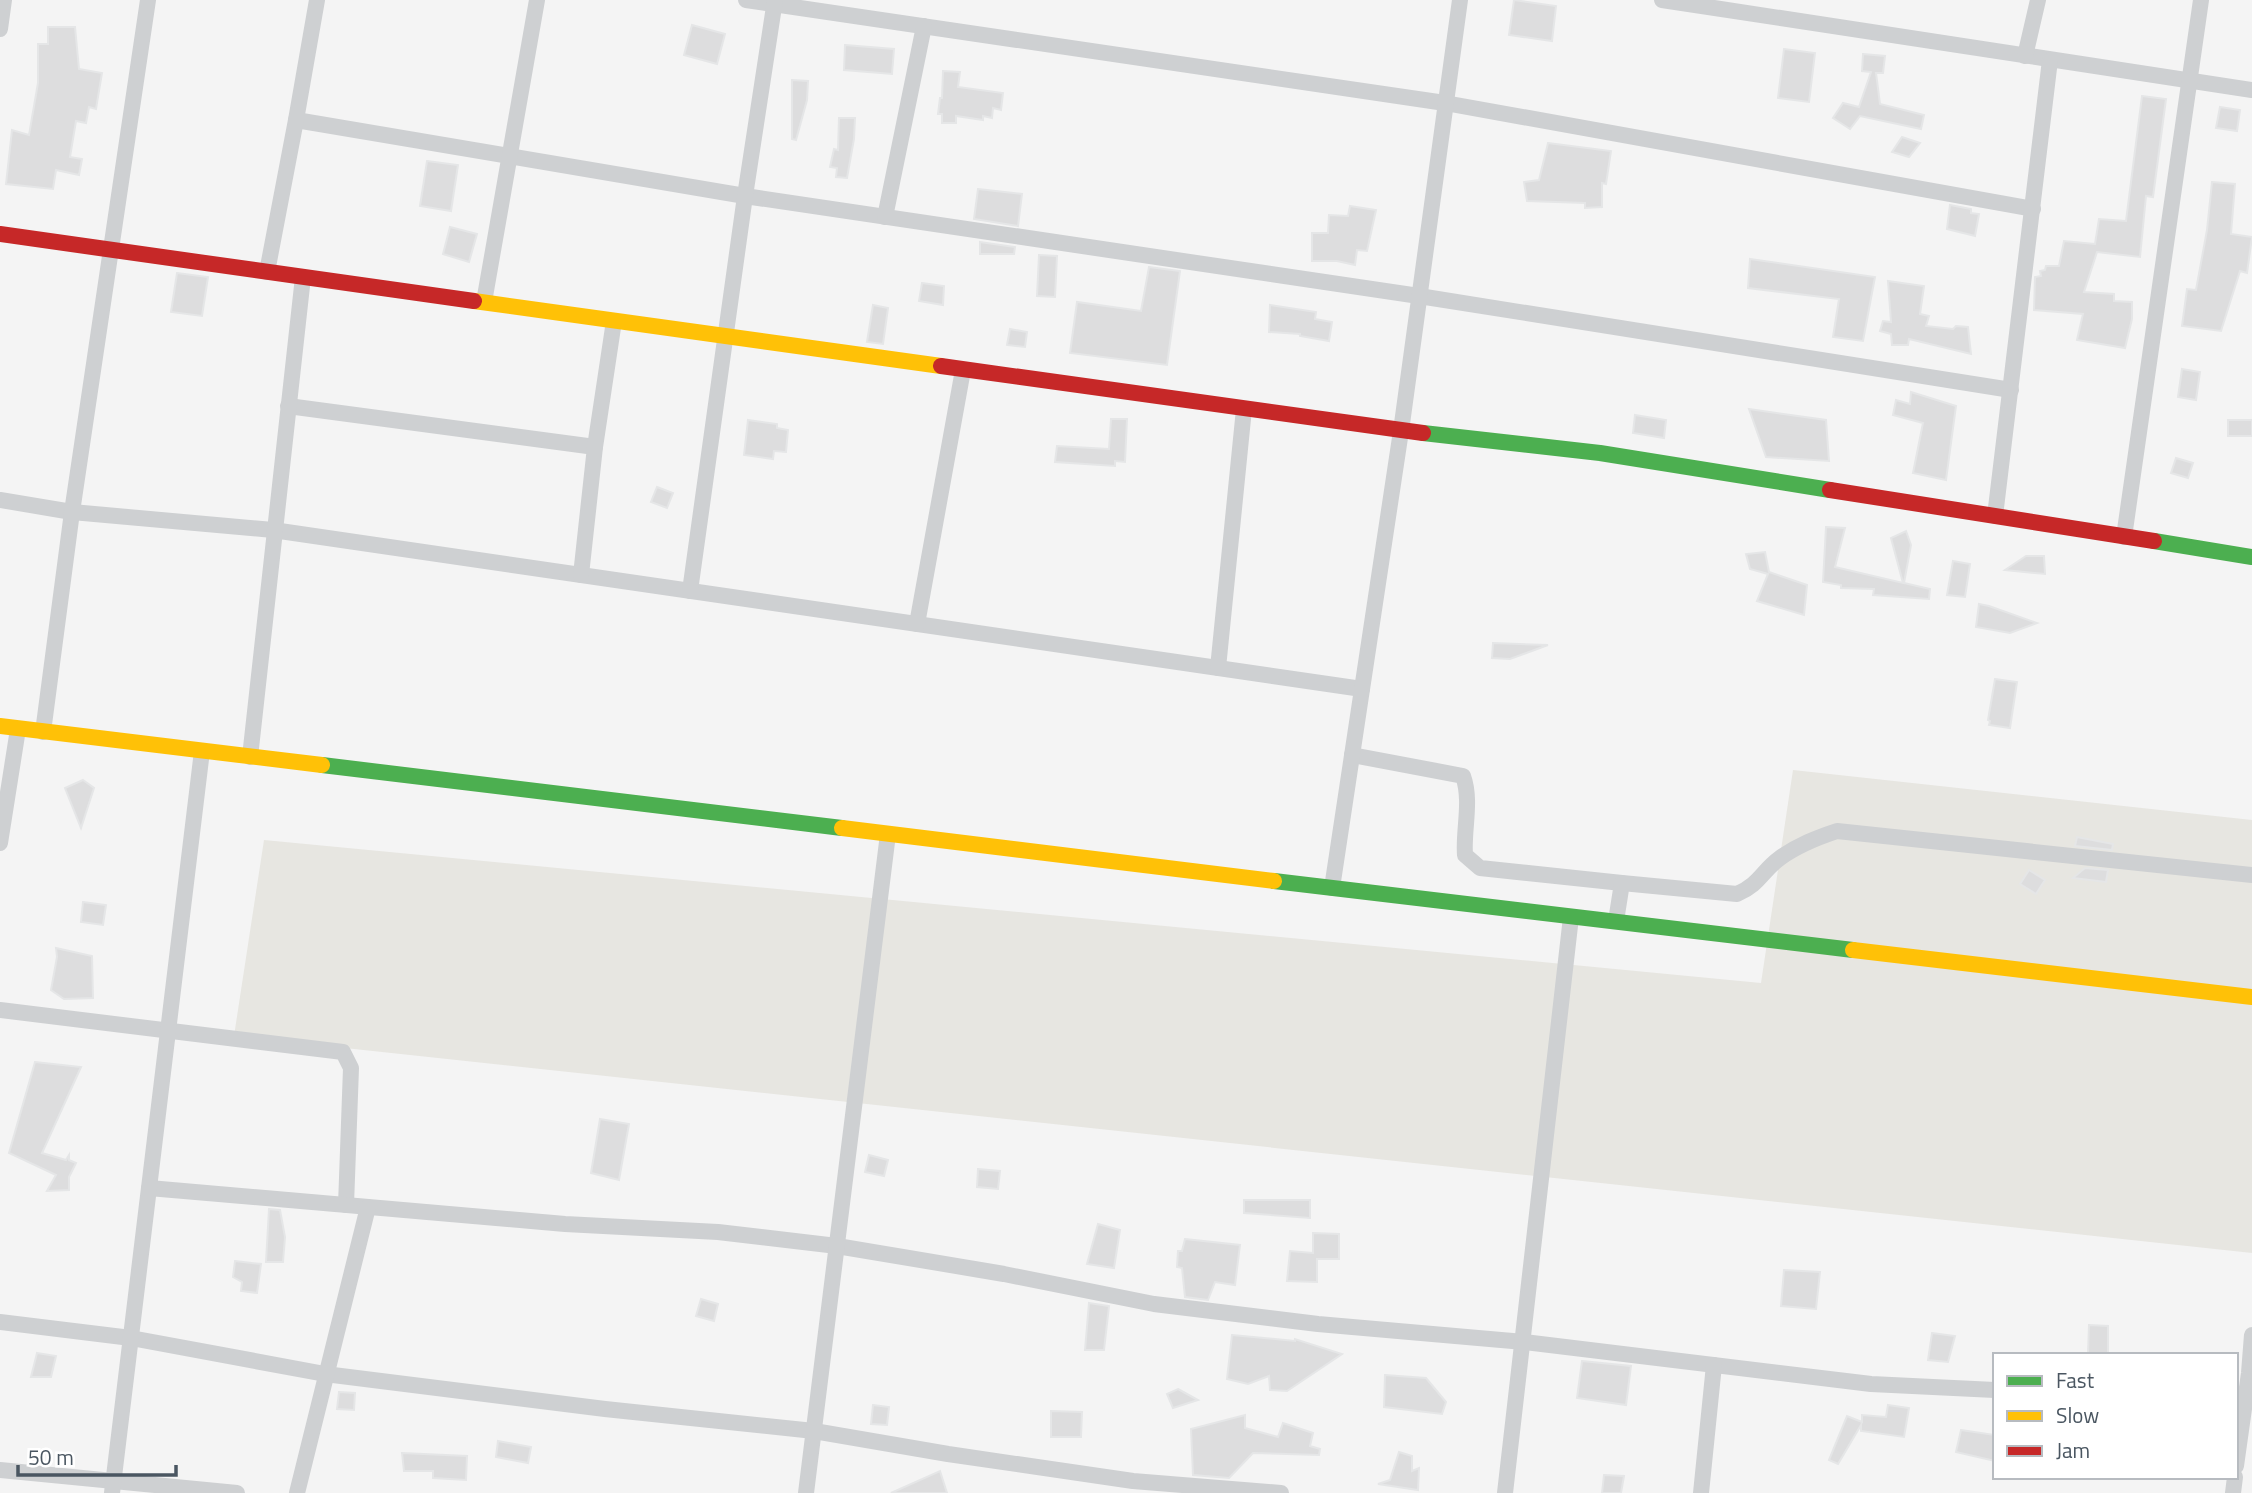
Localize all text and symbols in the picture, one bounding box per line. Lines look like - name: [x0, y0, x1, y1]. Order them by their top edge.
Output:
- legend: [1993, 1353, 2238, 1479]
- text: Fast: [2056, 1364, 2095, 1396]
- text: Slow: [2056, 1399, 2099, 1431]
- scale bar: [18, 1434, 175, 1478]
- text: Jam: [2056, 1434, 2090, 1466]
- text: 50 m: [28, 1441, 74, 1473]

